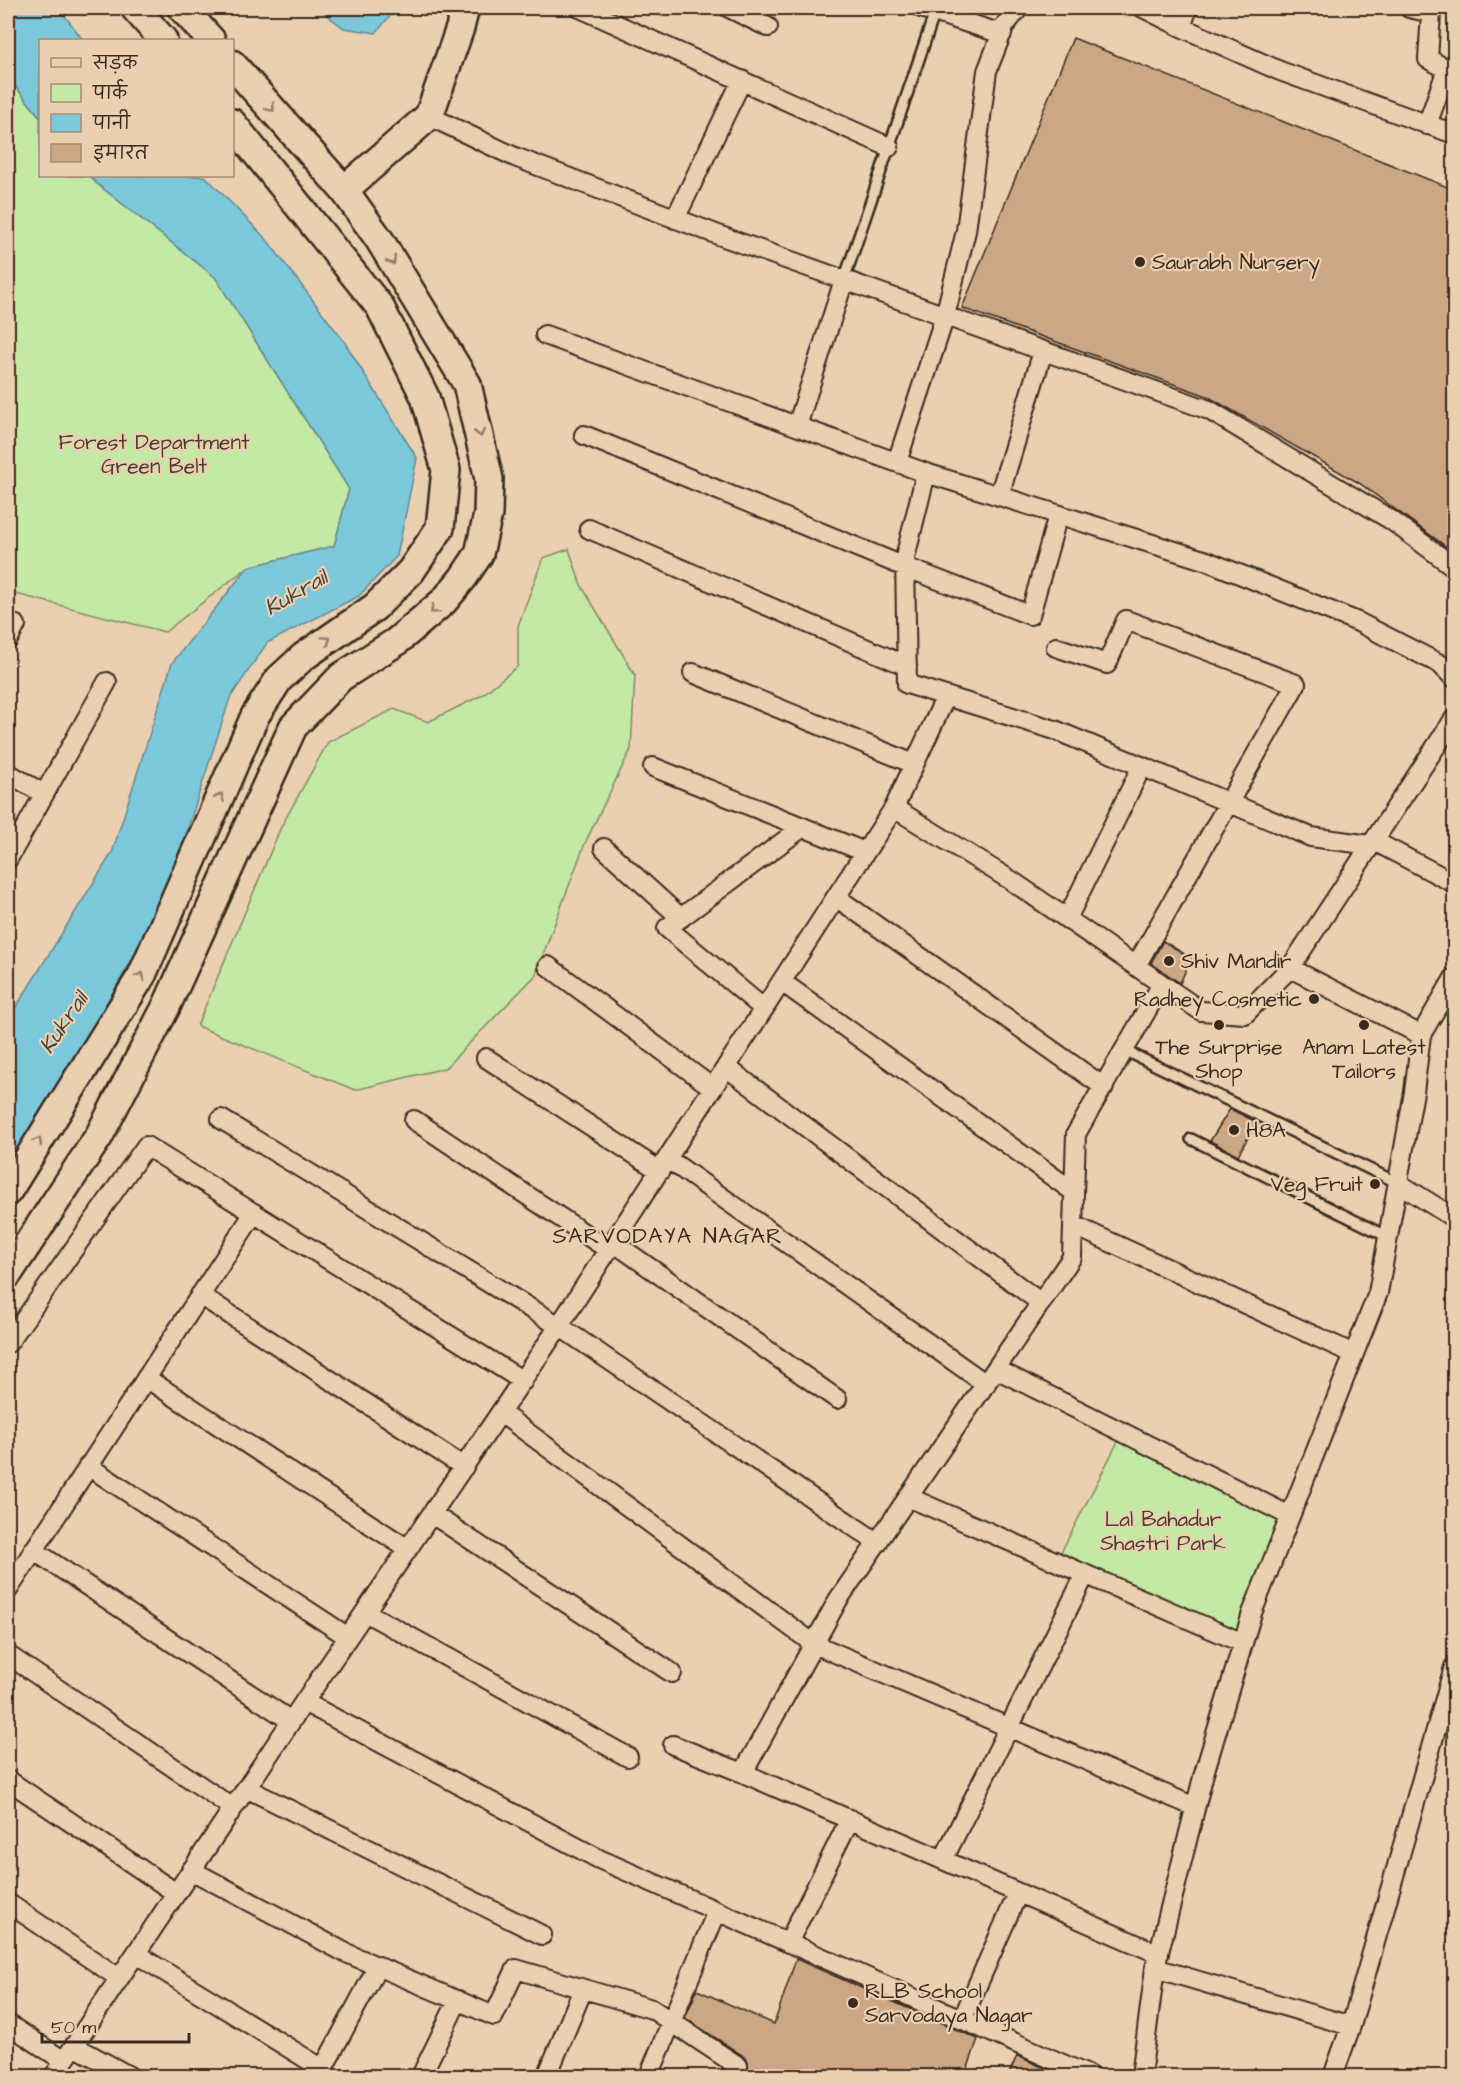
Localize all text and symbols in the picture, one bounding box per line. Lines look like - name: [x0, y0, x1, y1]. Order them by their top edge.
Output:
- legend: [39, 39, 234, 177]
- text: सड़क: [92, 51, 138, 76]
- text: पार्क: [92, 79, 128, 106]
- one-way arrow: [264, 101, 275, 112]
- text: पानी: [92, 109, 131, 136]
- text: इमारत: [93, 141, 149, 166]
- place label: Saurabh Nursery: [1152, 248, 1321, 279]
- one-way arrow: [385, 255, 397, 265]
- marker: Saurabh Nursery: [1133, 255, 1147, 269]
- park label: Forest Department Green Belt: [59, 428, 250, 481]
- one-way arrow: [472, 428, 485, 438]
- water label: Kukrail: [259, 561, 335, 623]
- one-way arrow: [430, 602, 441, 613]
- one-way arrow: [321, 636, 332, 647]
- one-way arrow: [213, 793, 225, 804]
- place label: Shiv Mandir: [1181, 947, 1292, 976]
- marker: Shiv Mandir: [1162, 954, 1176, 968]
- one-way arrow: [134, 971, 145, 982]
- water label: Kukrail: [32, 984, 97, 1060]
- place label: Radhey Cosmetic: [1134, 985, 1302, 1016]
- marker: Radhey Cosmetic: [1307, 992, 1321, 1006]
- marker: The Surprise Shop: [1212, 1018, 1226, 1032]
- marker: Anam Latest Tailors: [1357, 1018, 1371, 1032]
- place label: The Surprise Shop: [1155, 1033, 1283, 1087]
- place label: Anam Latest Tailors: [1302, 1033, 1426, 1086]
- place label: H8A: [1246, 1116, 1286, 1145]
- marker: H8A: [1227, 1123, 1241, 1137]
- one-way arrow: [31, 1137, 43, 1147]
- place label: Veg Fruit: [1271, 1170, 1363, 1201]
- marker: Veg Fruit: [1368, 1177, 1382, 1191]
- district label: SARVODAYA NAGAR: [553, 1221, 783, 1252]
- park label: Lal Bahadur Shastri Park: [1100, 1505, 1226, 1558]
- place label: RLB School Sarvodaya Nagar: [865, 1977, 1033, 2032]
- marker: RLB School Sarvodaya Nagar: [846, 1996, 860, 2010]
- scale bar: [42, 2006, 189, 2044]
- text: 50 m: [51, 2015, 96, 2040]

